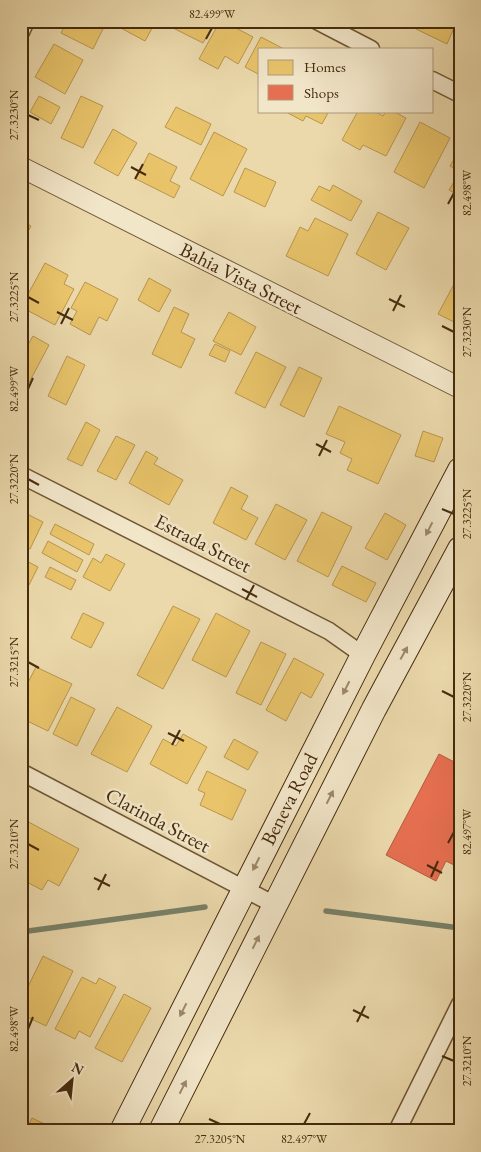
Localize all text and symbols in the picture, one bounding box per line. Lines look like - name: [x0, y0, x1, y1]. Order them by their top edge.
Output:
- text: 82.499°W: [189, 6, 236, 22]
- legend: [258, 48, 434, 112]
- text: Homes: [304, 57, 346, 76]
- text: Shops: [304, 83, 339, 102]
- text: 27.3230°N: [6, 89, 22, 140]
- text: 82.498°W: [459, 169, 475, 216]
- street label: Bahia Vista Street: [176, 236, 307, 320]
- text: 27.3225°N: [6, 271, 22, 322]
- text: 27.3230°N: [459, 306, 475, 357]
- text: 82.499°W: [6, 365, 22, 412]
- text: 27.3220°N: [6, 453, 22, 504]
- text: 27.3225°N: [459, 488, 475, 539]
- street label: Estrada Street: [150, 508, 256, 579]
- one-way arrow: [425, 522, 433, 536]
- text: 27.3215°N: [6, 636, 22, 687]
- one-way arrow: [400, 646, 409, 659]
- text: 27.3220°N: [459, 671, 475, 722]
- one-way arrow: [342, 681, 350, 696]
- street label: Beneva Road: [255, 748, 324, 850]
- street label: Clarinda Street: [101, 781, 216, 859]
- one-way arrow: [326, 790, 334, 804]
- text: 82.497°W: [459, 808, 475, 855]
- text: 27.3210°N: [6, 818, 22, 869]
- one-way arrow: [252, 857, 260, 872]
- one-way arrow: [252, 935, 260, 949]
- one-way arrow: [179, 1002, 187, 1017]
- text: 82.498°W: [6, 1005, 22, 1052]
- text: 27.3210°N: [459, 1035, 475, 1086]
- north arrow: [48, 1054, 98, 1104]
- text: N: [69, 1058, 88, 1079]
- one-way arrow: [179, 1080, 187, 1094]
- text: 27.3205°N: [195, 1131, 246, 1147]
- text: 82.497°W: [281, 1131, 328, 1147]

